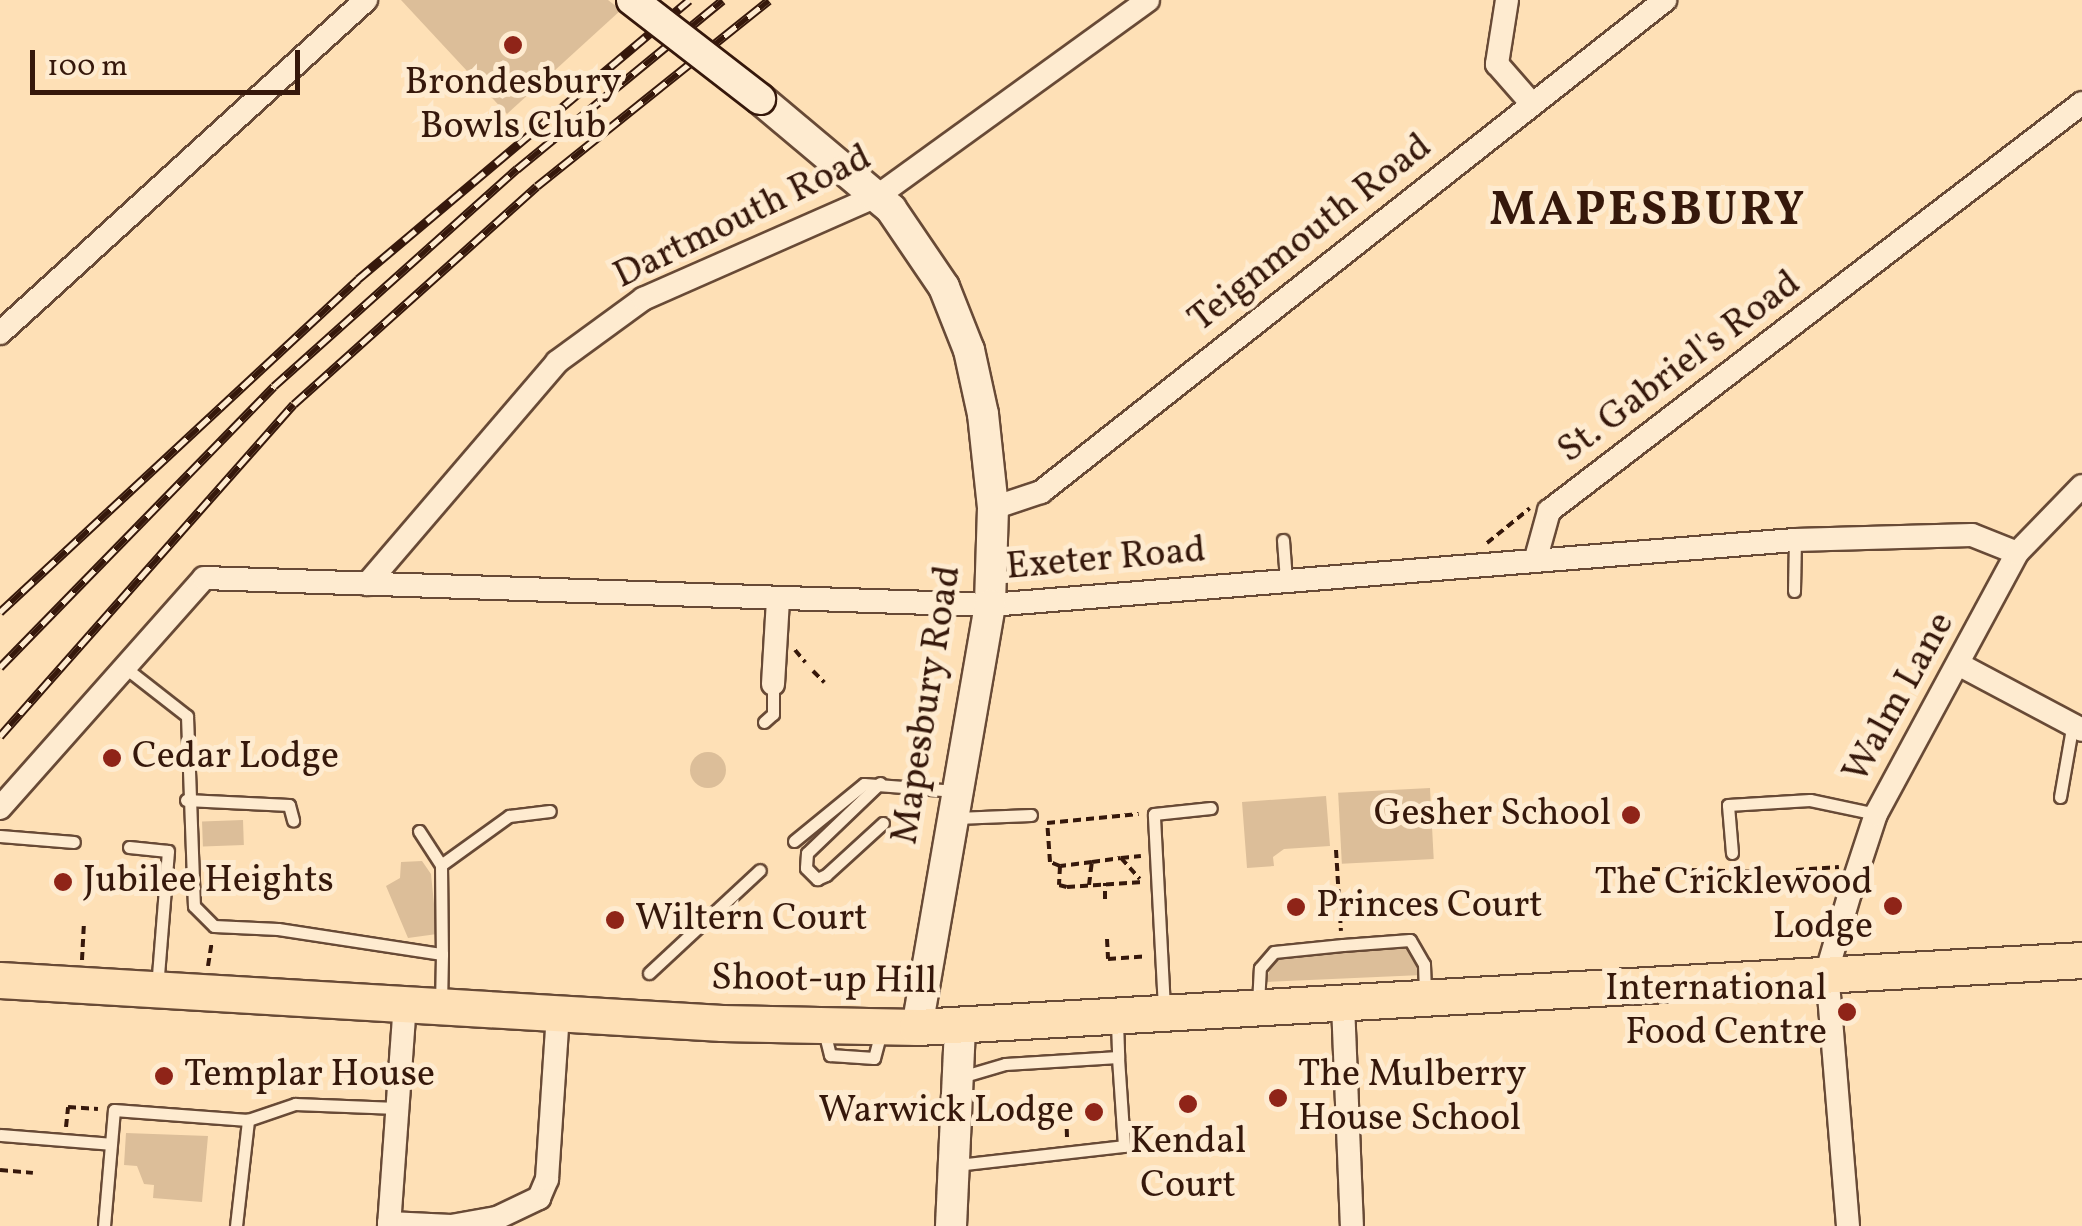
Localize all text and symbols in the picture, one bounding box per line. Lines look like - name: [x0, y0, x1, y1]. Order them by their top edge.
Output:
- scale bar: [35, 30, 305, 92]
- marker: Brondesbury Bowls Club: [502, 34, 524, 56]
- text: 100 m: [47, 46, 128, 88]
- place label: Brondesbury Bowls Club: [405, 61, 621, 150]
- street label: Teignmouth Road: [1180, 125, 1442, 343]
- street label: Dartmouth Road: [607, 136, 879, 300]
- district label: MAPESBURY: [1489, 183, 1807, 241]
- street label: St. Gabriel's Road: [1550, 262, 1810, 474]
- street label: Exeter Road: [1004, 529, 1208, 591]
- street label: Mapesbury Road: [883, 562, 973, 848]
- street label: Walm Lane: [1835, 605, 1965, 791]
- place label: Cedar Lodge: [132, 735, 339, 781]
- marker: Cedar Lodge: [101, 747, 123, 769]
- place label: Gesher School: [1374, 792, 1611, 838]
- marker: Gesher School: [1620, 804, 1642, 826]
- place label: Jubilee Heights: [83, 859, 334, 905]
- place label: The Cricklewood Lodge: [1594, 861, 1873, 951]
- marker: Jubilee Heights: [52, 871, 74, 893]
- place label: Princes Court: [1316, 884, 1543, 930]
- marker: The Cricklewood Lodge: [1882, 895, 1904, 917]
- marker: Princes Court: [1285, 896, 1307, 918]
- place label: Wiltern Court: [635, 897, 868, 943]
- marker: Wiltern Court: [604, 909, 626, 931]
- street label: Shoot-up Hill: [711, 956, 937, 1006]
- place label: International Food Centre: [1605, 967, 1827, 1056]
- marker: International Food Centre: [1836, 1001, 1858, 1023]
- place label: Templar House: [184, 1053, 435, 1099]
- place label: The Mulberry House School: [1298, 1053, 1526, 1142]
- marker: Templar House: [153, 1065, 175, 1087]
- marker: The Mulberry House School: [1267, 1087, 1289, 1109]
- place label: Warwick Lodge: [818, 1089, 1074, 1135]
- marker: Kendal Court: [1177, 1093, 1199, 1115]
- marker: Warwick Lodge: [1083, 1101, 1105, 1123]
- place label: Kendal Court: [1130, 1120, 1246, 1210]

